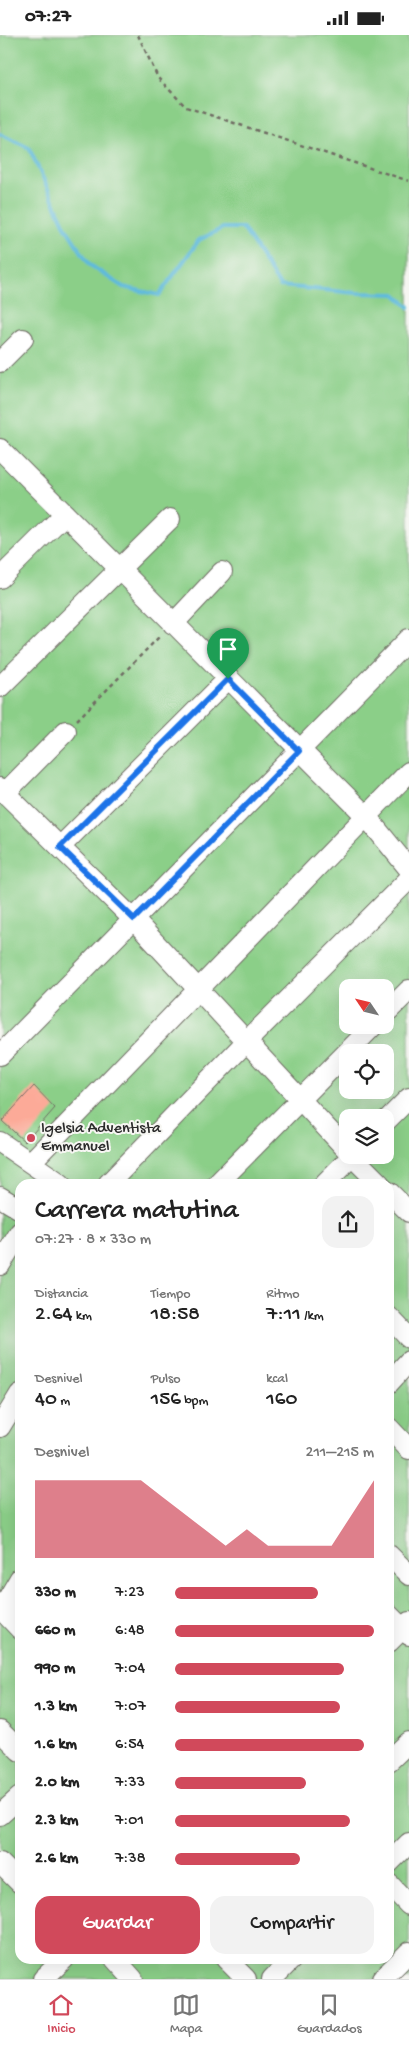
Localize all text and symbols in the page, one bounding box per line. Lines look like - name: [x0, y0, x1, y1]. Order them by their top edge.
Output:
- text: 07:27: [25, 6, 71, 29]
- pin: [207, 628, 249, 679]
- icon: arrive: [214, 635, 242, 663]
- north arrow: [339, 979, 394, 1034]
- map controls: [339, 979, 394, 1164]
- button: locate: [339, 1044, 394, 1099]
- button: layers: [339, 1109, 394, 1164]
- place label: Igelsia Adventista Emmanuel: [41, 1120, 162, 1157]
- marker: Igelsia Adventista Emmanuel: [25, 1132, 37, 1144]
- text: Carrera matutina: [35, 1195, 238, 1228]
- button: share: [322, 1196, 374, 1248]
- text: 07:27 · 8 × 330 m: [35, 1231, 151, 1250]
- text: Distancia: [35, 1286, 88, 1303]
- text: Tiempo: [151, 1286, 190, 1303]
- text: Ritmo: [266, 1286, 300, 1303]
- text: 2.64: [35, 1303, 72, 1328]
- text: 18:58: [151, 1303, 200, 1328]
- text: 7:11: [266, 1303, 301, 1328]
- text: km: [72, 1308, 92, 1325]
- text: /km: [301, 1308, 324, 1325]
- text: Desnivel: [35, 1371, 83, 1388]
- text: Pulso: [151, 1371, 180, 1388]
- text: kcal: [266, 1371, 288, 1388]
- text: 40: [35, 1388, 57, 1413]
- text: 156: [151, 1388, 181, 1413]
- text: 160: [266, 1388, 297, 1413]
- text: m: [57, 1393, 70, 1410]
- text: bpm: [181, 1393, 208, 1410]
- text: Desnivel: [35, 1444, 89, 1463]
- text: 211–215 m: [306, 1444, 374, 1463]
- text: 330 m: [35, 1584, 76, 1603]
- text: 7:23: [115, 1584, 145, 1603]
- text: 660 m: [35, 1622, 75, 1641]
- text: 6:48: [115, 1622, 144, 1641]
- text: 990 m: [35, 1660, 75, 1679]
- text: 7:04: [115, 1660, 145, 1679]
- text: 1.3 km: [35, 1698, 77, 1717]
- text: 7:07: [115, 1698, 146, 1717]
- text: 1.6 km: [35, 1736, 77, 1755]
- text: 6:54: [115, 1736, 144, 1755]
- text: 2.0 km: [35, 1774, 79, 1793]
- text: 7:33: [115, 1774, 145, 1793]
- text: 2.3 km: [35, 1812, 78, 1831]
- text: 7:01: [115, 1812, 144, 1831]
- text: 2.6 km: [35, 1850, 78, 1869]
- text: 7:38: [115, 1850, 145, 1869]
- button: Guardar: [35, 1896, 200, 1954]
- button: Compartir: [210, 1896, 374, 1954]
- tab: Inicio: [47, 1991, 75, 2038]
- tab: Mapa: [170, 1991, 202, 2038]
- tab: Guardados: [297, 1991, 362, 2038]

